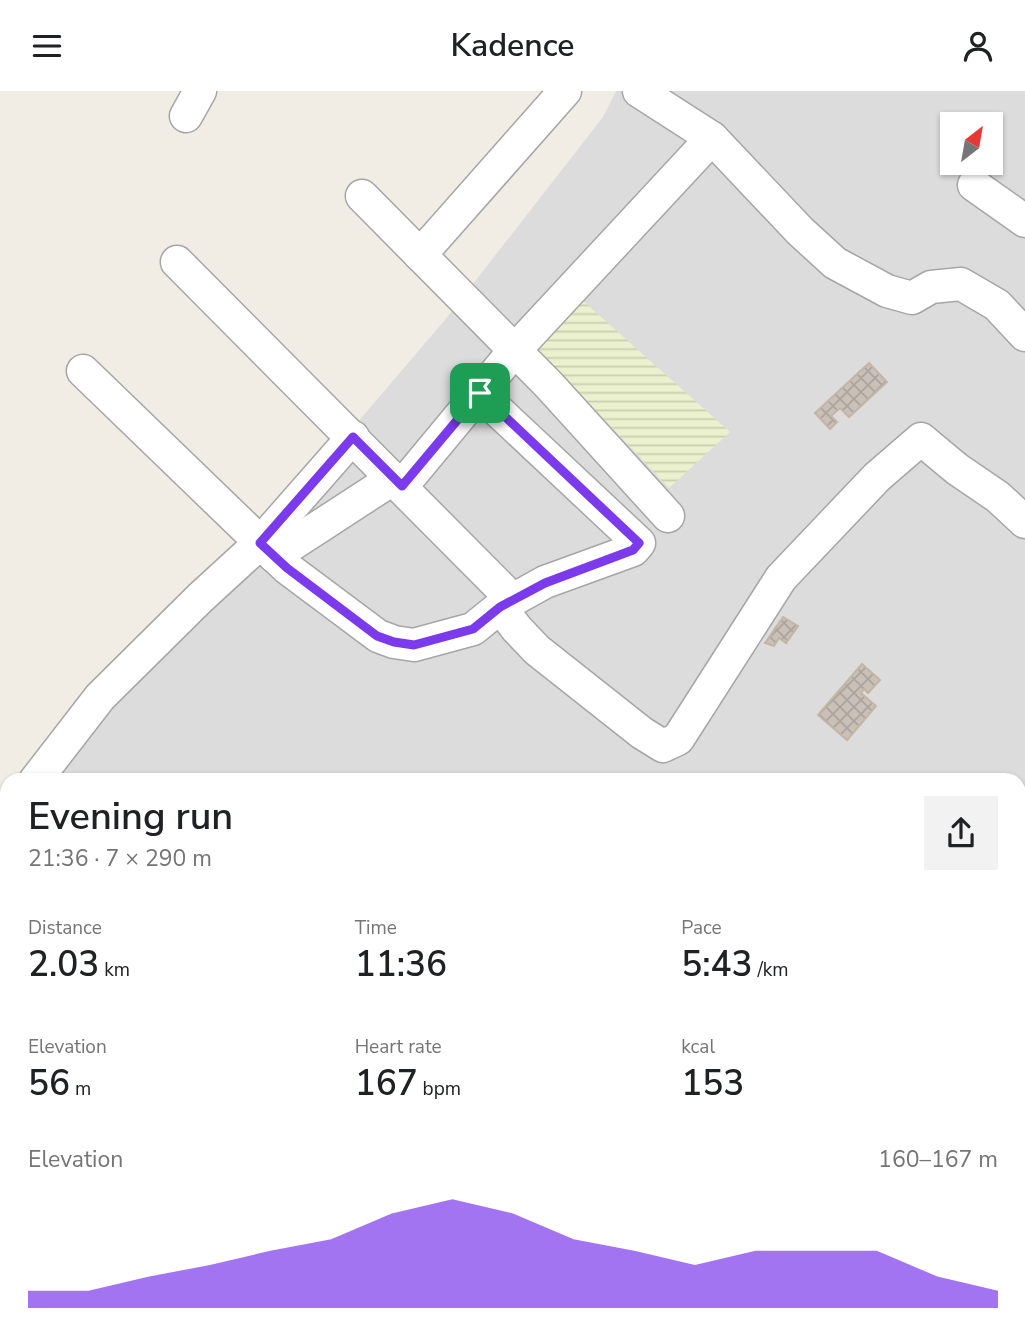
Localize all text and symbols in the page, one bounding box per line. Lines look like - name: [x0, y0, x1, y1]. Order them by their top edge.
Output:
- text: Kadence: [450, 24, 575, 67]
- icon: menu: [28, 27, 66, 65]
- icon: person: [959, 27, 997, 65]
- north arrow: [940, 112, 1003, 175]
- map controls: [940, 112, 1003, 175]
- pin: [450, 363, 510, 423]
- icon: arrive: [461, 374, 499, 412]
- text: Evening run: [28, 791, 233, 842]
- button: share: [924, 796, 998, 870]
- text: 21:36 · 7 × 290 m: [28, 843, 212, 874]
- text: Distance: [28, 915, 102, 941]
- text: Time: [355, 915, 397, 941]
- text: Pace: [681, 915, 722, 941]
- text: 2.03: [28, 941, 99, 988]
- text: 11:36: [355, 941, 447, 988]
- text: 5:43: [681, 941, 753, 988]
- text: km: [99, 957, 130, 983]
- text: /km: [753, 957, 789, 983]
- text: Elevation: [28, 1034, 107, 1060]
- text: Heart rate: [355, 1034, 442, 1060]
- text: kcal: [681, 1034, 715, 1060]
- text: 56: [28, 1060, 70, 1107]
- text: 167: [355, 1060, 418, 1107]
- text: 153: [681, 1060, 744, 1107]
- text: m: [70, 1076, 91, 1102]
- text: bpm: [418, 1076, 461, 1102]
- text: Elevation: [28, 1144, 123, 1175]
- text: 160–167 m: [878, 1144, 998, 1175]

